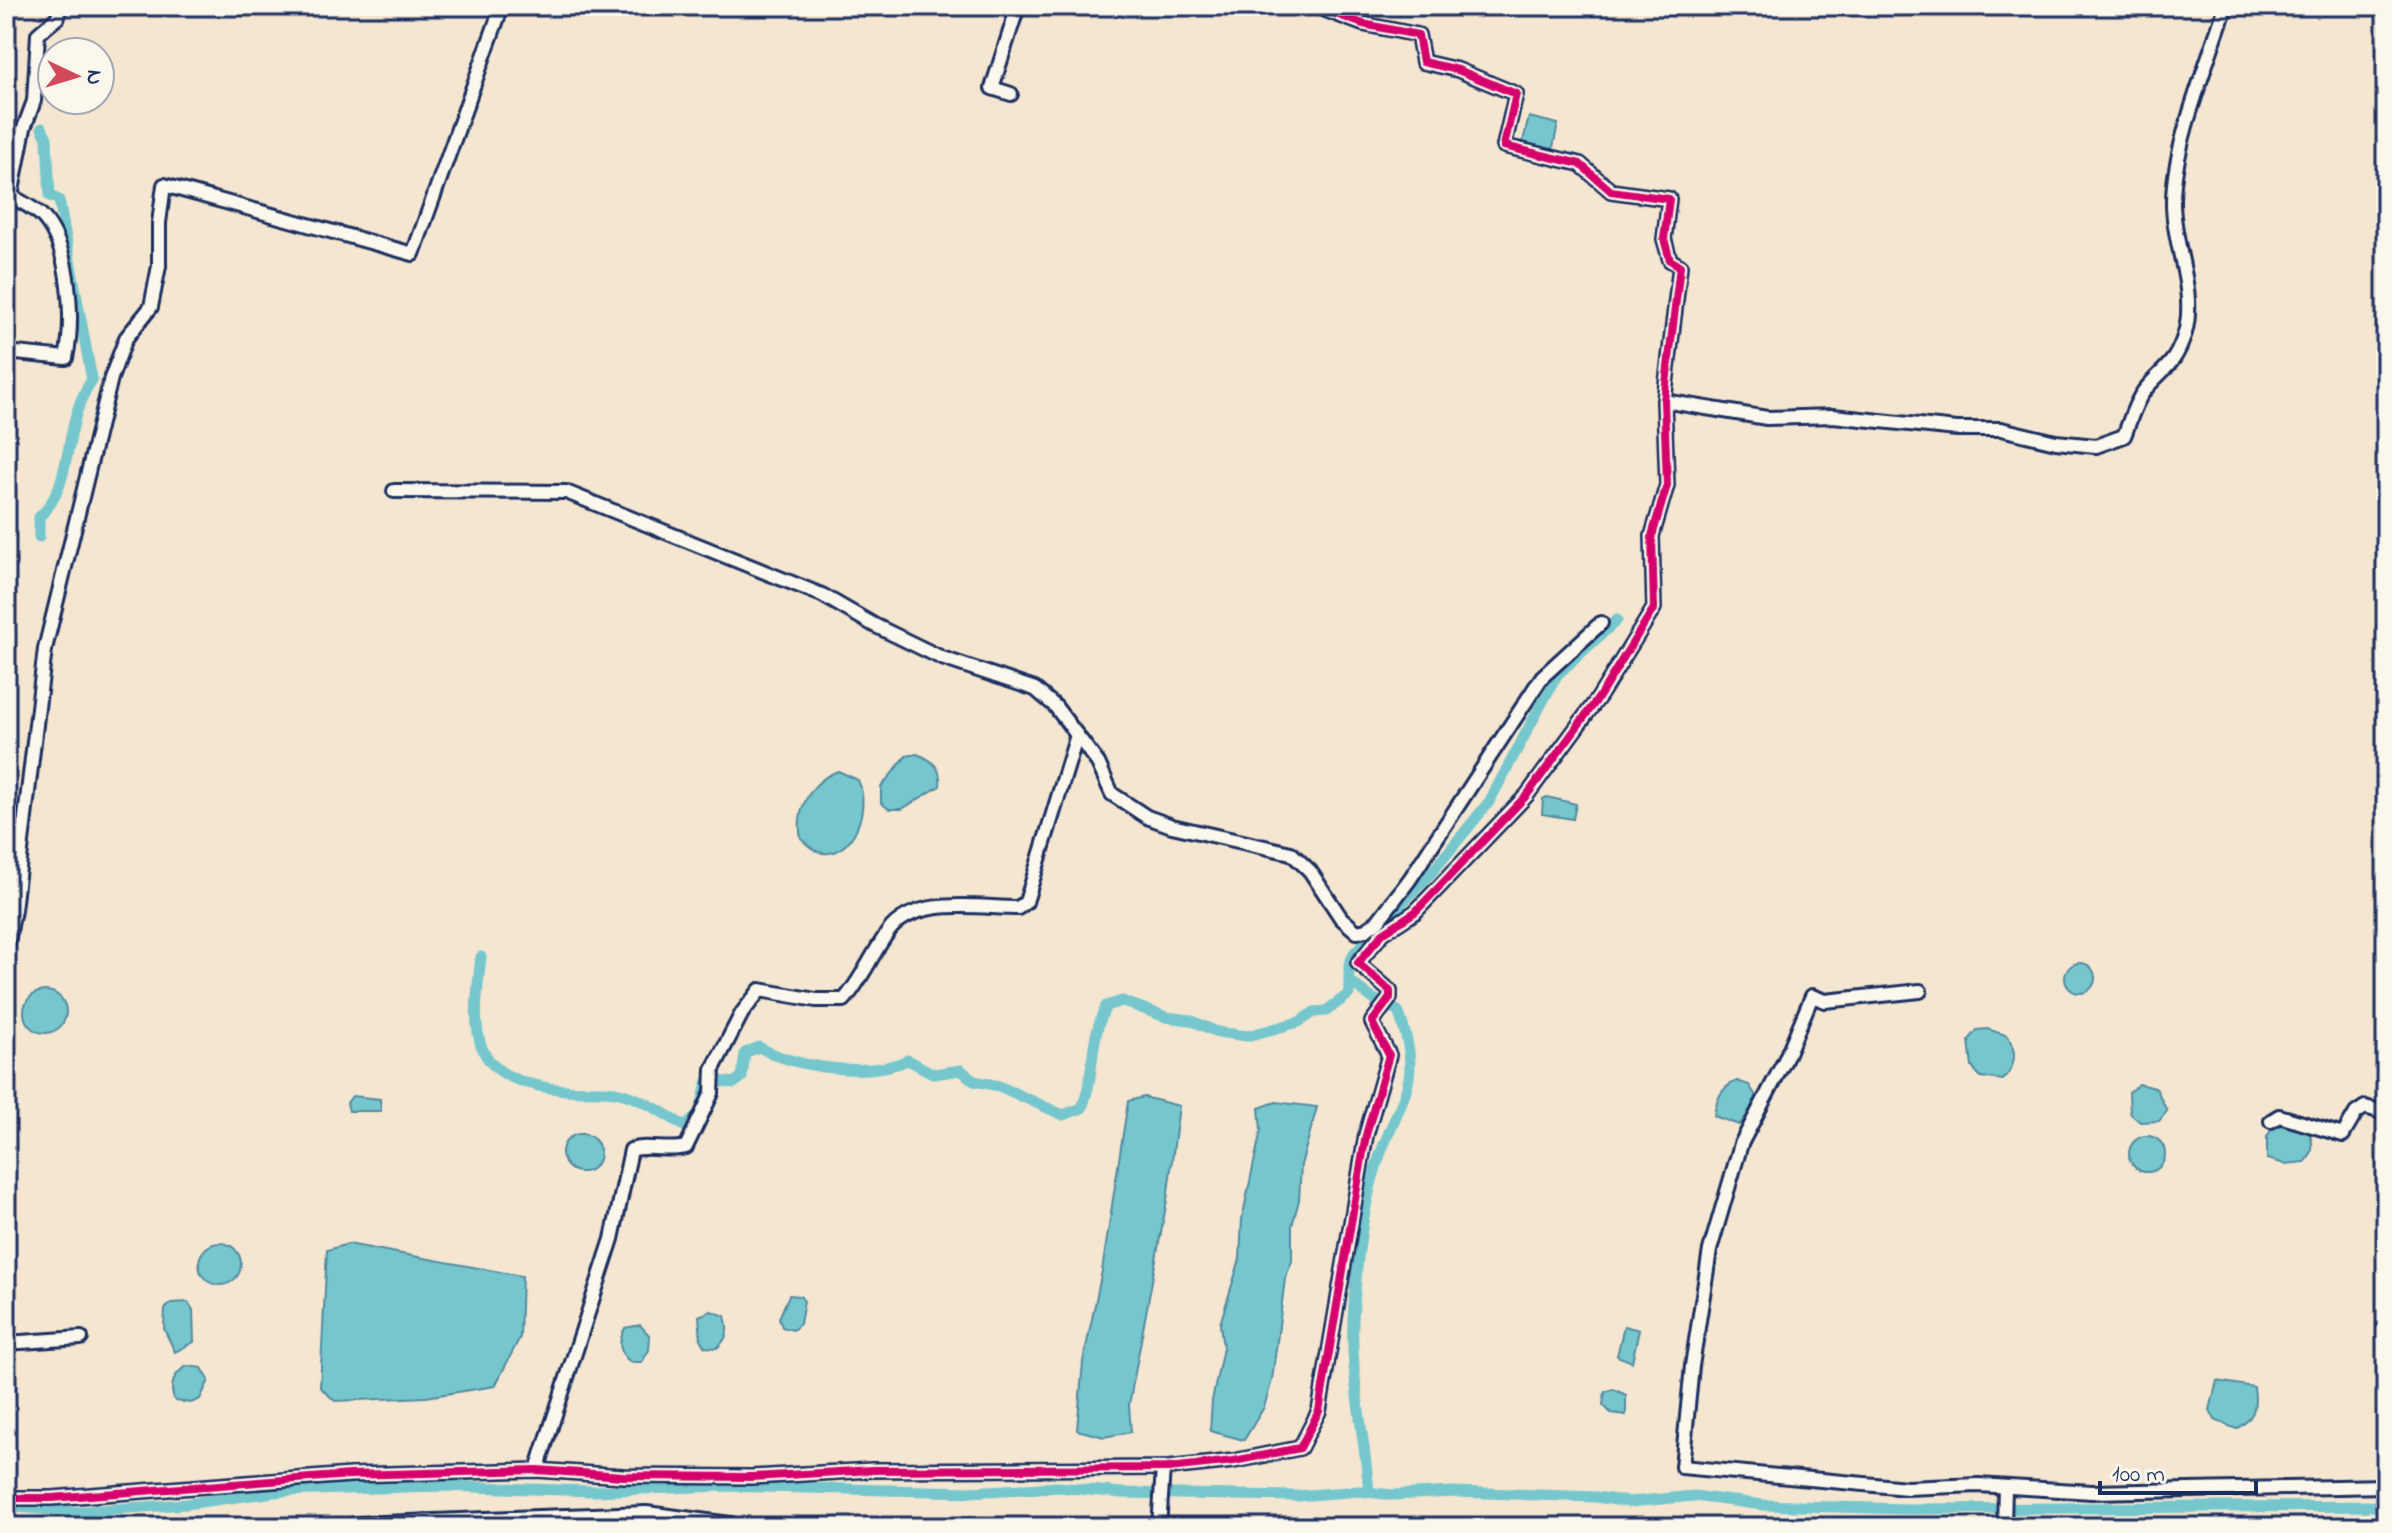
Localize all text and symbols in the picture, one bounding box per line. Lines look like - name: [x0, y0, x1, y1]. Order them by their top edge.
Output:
- north arrow: [36, 36, 116, 116]
- text: N: [76, 69, 109, 86]
- scale bar: [2100, 1445, 2256, 1495]
- text: 100 m: [2112, 1458, 2165, 1493]

